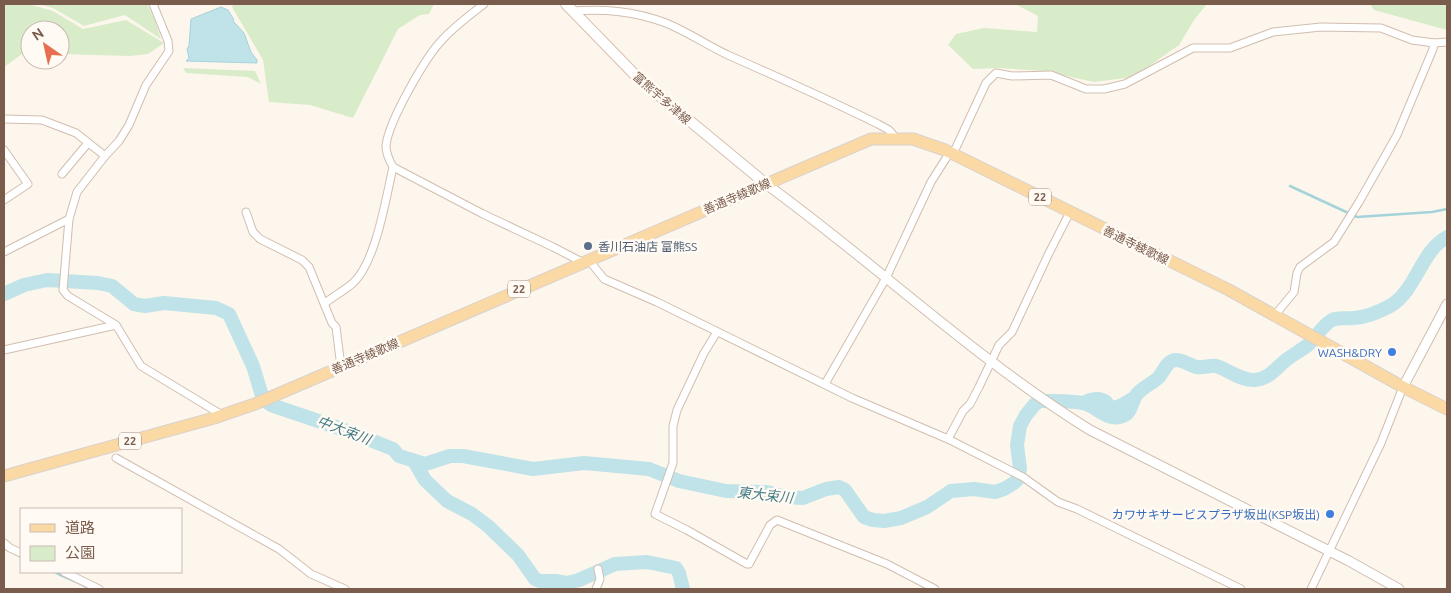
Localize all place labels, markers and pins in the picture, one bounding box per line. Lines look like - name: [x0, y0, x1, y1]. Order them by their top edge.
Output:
- marker: 香川石油店 富熊SS: [582, 240, 594, 252]
- place label: 香川石油店 富熊SS: [598, 240, 697, 253]
- place label: WASH&DRY: [1318, 346, 1382, 359]
- marker: WASH&DRY: [1386, 346, 1398, 358]
- place label: カワサキサービスプラザ坂出(KSP坂出): [1112, 508, 1320, 522]
- marker: カワサキサービスプラザ坂出(KSP坂出): [1324, 508, 1336, 520]

